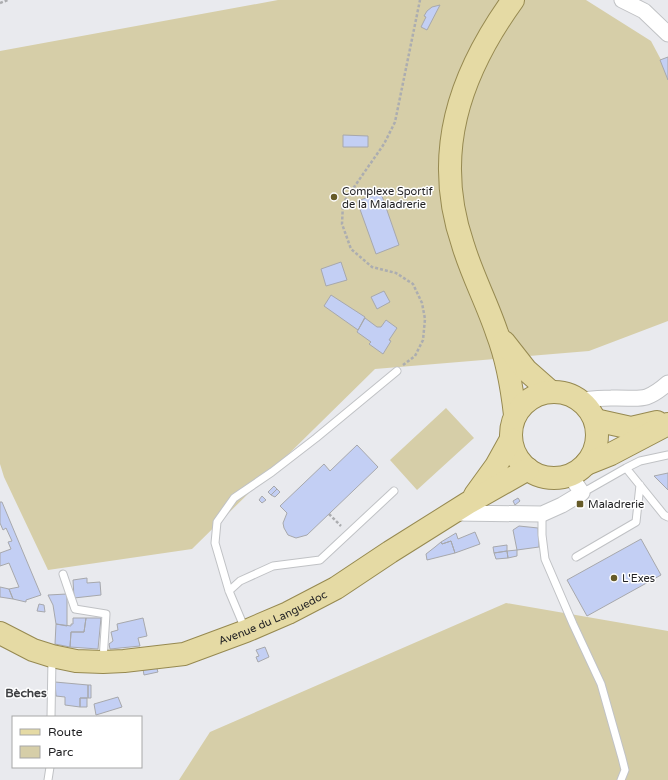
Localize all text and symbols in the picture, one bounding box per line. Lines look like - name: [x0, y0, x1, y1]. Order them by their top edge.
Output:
- place label: Complexe Sportif de la Maladrerie: [342, 185, 433, 211]
- marker: Complexe Sportif de la Maladrerie: [329, 192, 339, 202]
- place label: Maladrerie: [588, 498, 644, 511]
- marker: Maladrerie: [575, 499, 585, 509]
- place label: L'Exes: [622, 572, 655, 585]
- marker: L'Exes: [609, 573, 619, 583]
- street label: Avenue du Languedoc: [217, 588, 329, 648]
- district label: Bèches: [5, 686, 47, 700]
- legend: [12, 716, 142, 768]
- text: Route: [48, 725, 83, 739]
- text: Parc: [48, 745, 73, 759]

